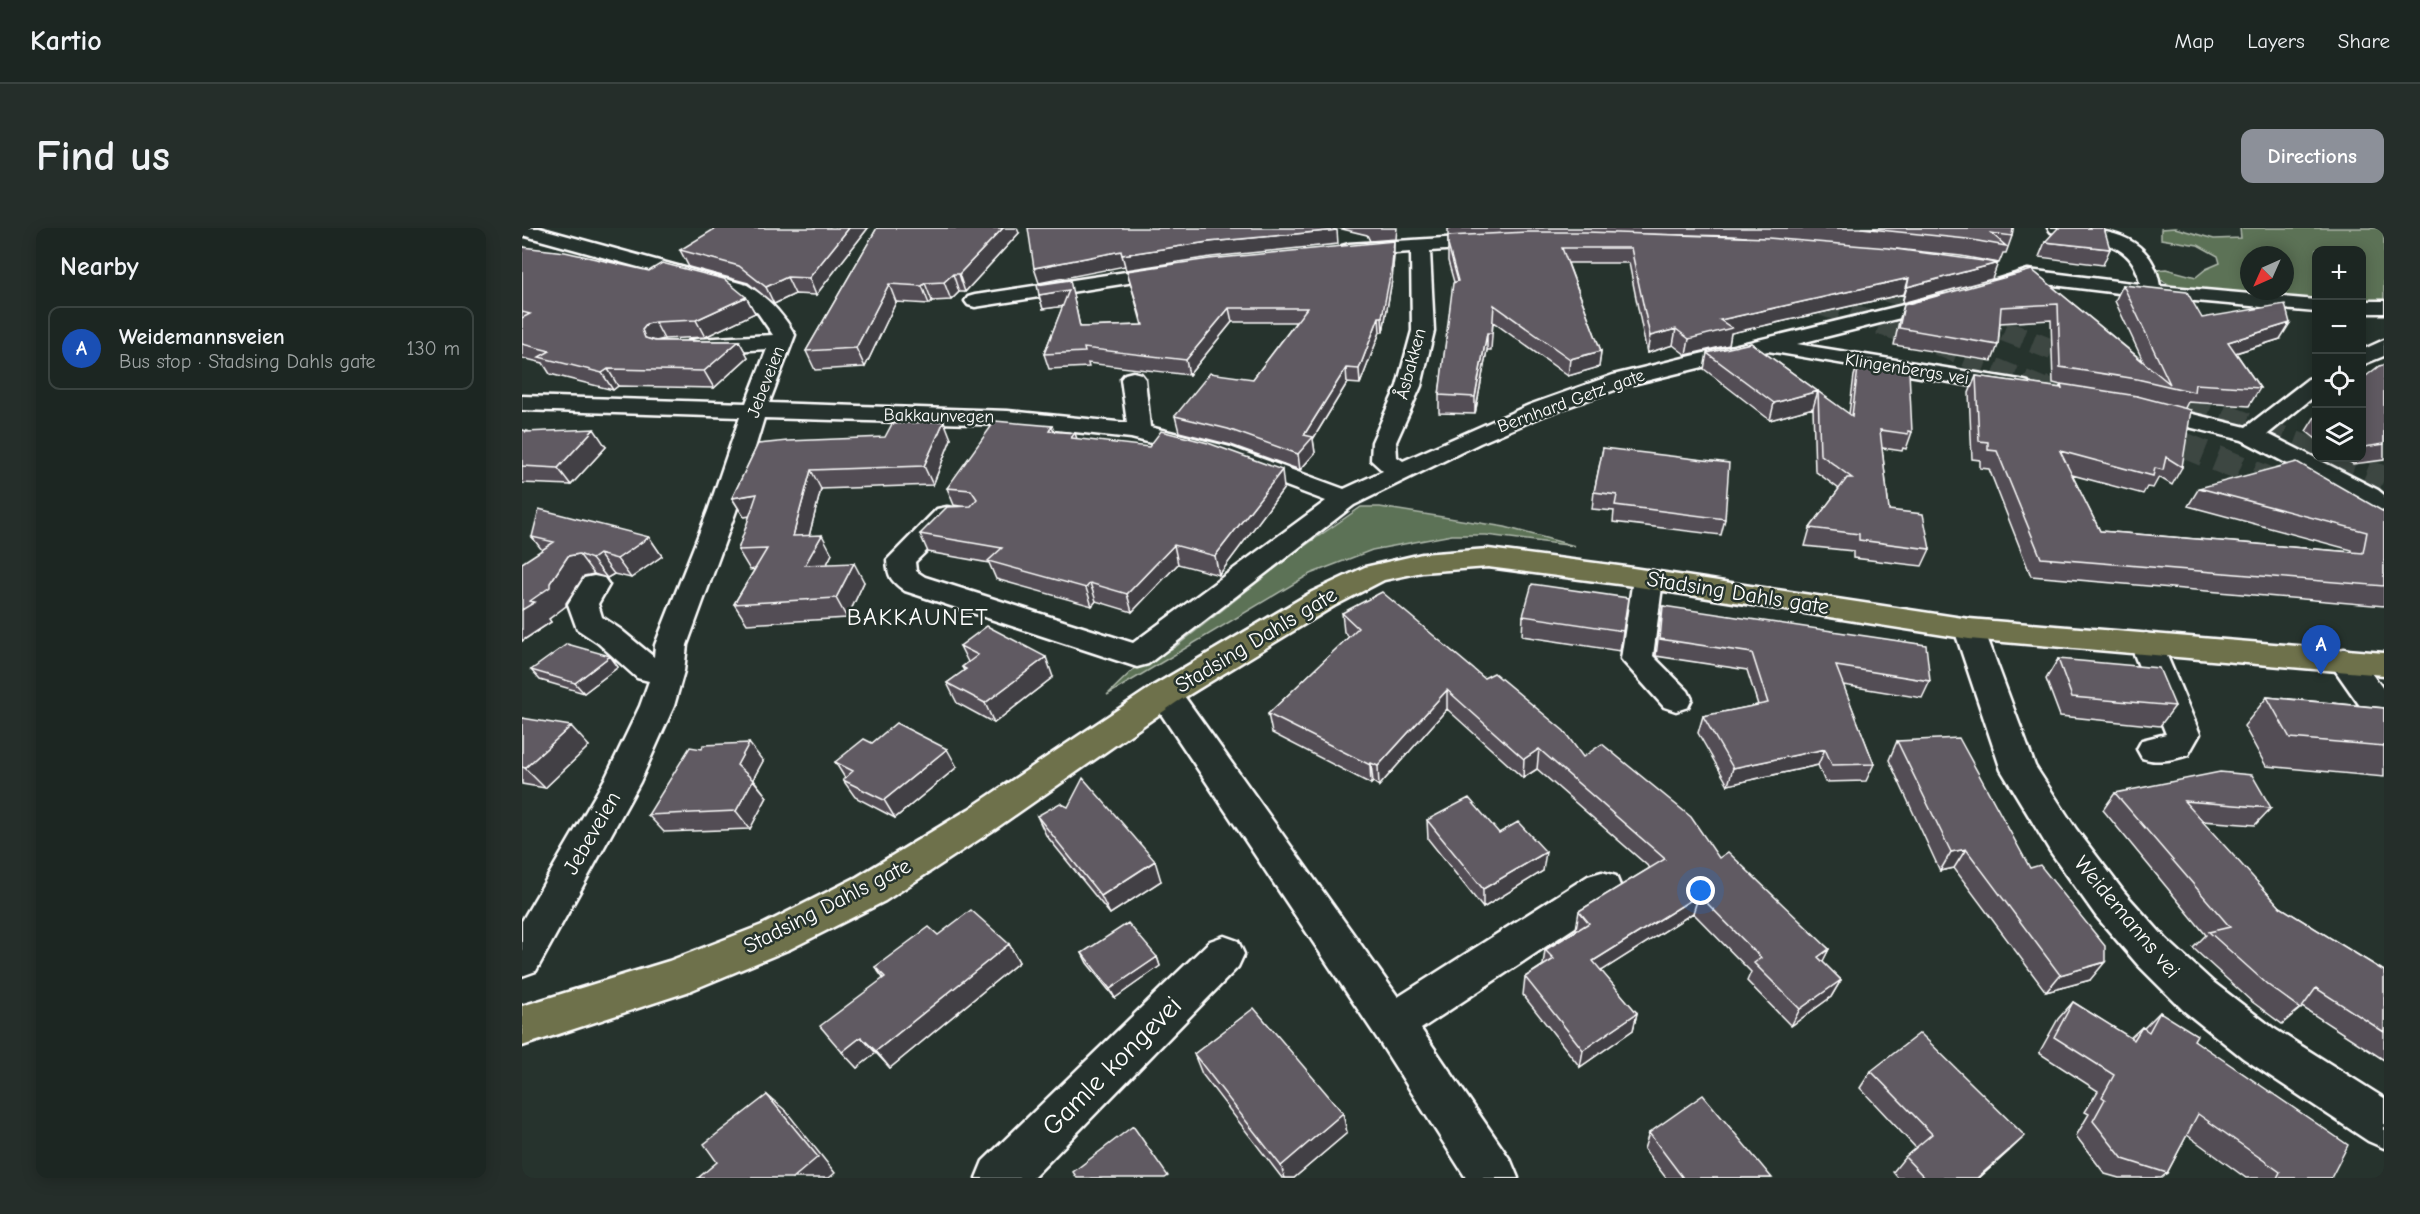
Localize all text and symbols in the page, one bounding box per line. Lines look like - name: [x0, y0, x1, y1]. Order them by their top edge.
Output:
- text: Kartio: [30, 25, 102, 57]
- text: Map: [2175, 29, 2214, 53]
- text: Layers: [2247, 29, 2305, 53]
- text: Share: [2338, 29, 2390, 53]
- button: Directions: [2241, 129, 2384, 183]
- text: Find us: [36, 132, 170, 181]
- north arrow: [2240, 246, 2294, 300]
- map controls: [2312, 246, 2366, 462]
- button: +: [2312, 246, 2366, 300]
- text: Nearby: [60, 252, 139, 282]
- button: −: [2312, 300, 2366, 354]
- text: Weidemannsveien: [119, 324, 285, 350]
- street label: Åsbakken: [1390, 326, 1431, 402]
- text: A: [76, 337, 87, 360]
- text: 130 m: [407, 337, 460, 360]
- street label: Jebeveien: [743, 343, 789, 421]
- street label: Klingenbergs vei: [1844, 349, 1970, 389]
- text: Bus stop · Stadsing Dahls gate: [119, 350, 376, 373]
- button: locate: [2312, 354, 2366, 408]
- street label: Bernhard Getz' gate: [1494, 365, 1648, 437]
- street label: Bakkaunvegen: [884, 405, 994, 427]
- button: layers: [2312, 408, 2366, 462]
- street label: Stadsing Dahls gate: [1645, 566, 1831, 620]
- street label: Stadsing Dahls gate: [1170, 581, 1342, 699]
- district label: BAKKAUNET: [847, 603, 989, 631]
- pin: A: [2302, 626, 2340, 675]
- street label: Jebeveien: [558, 787, 626, 879]
- street label: Weidemanns vei: [2068, 851, 2186, 983]
- street label: Stadsing Dahls gate: [739, 853, 915, 959]
- your location: [1686, 876, 1715, 905]
- street label: Gamle kongevei: [1036, 990, 1188, 1142]

